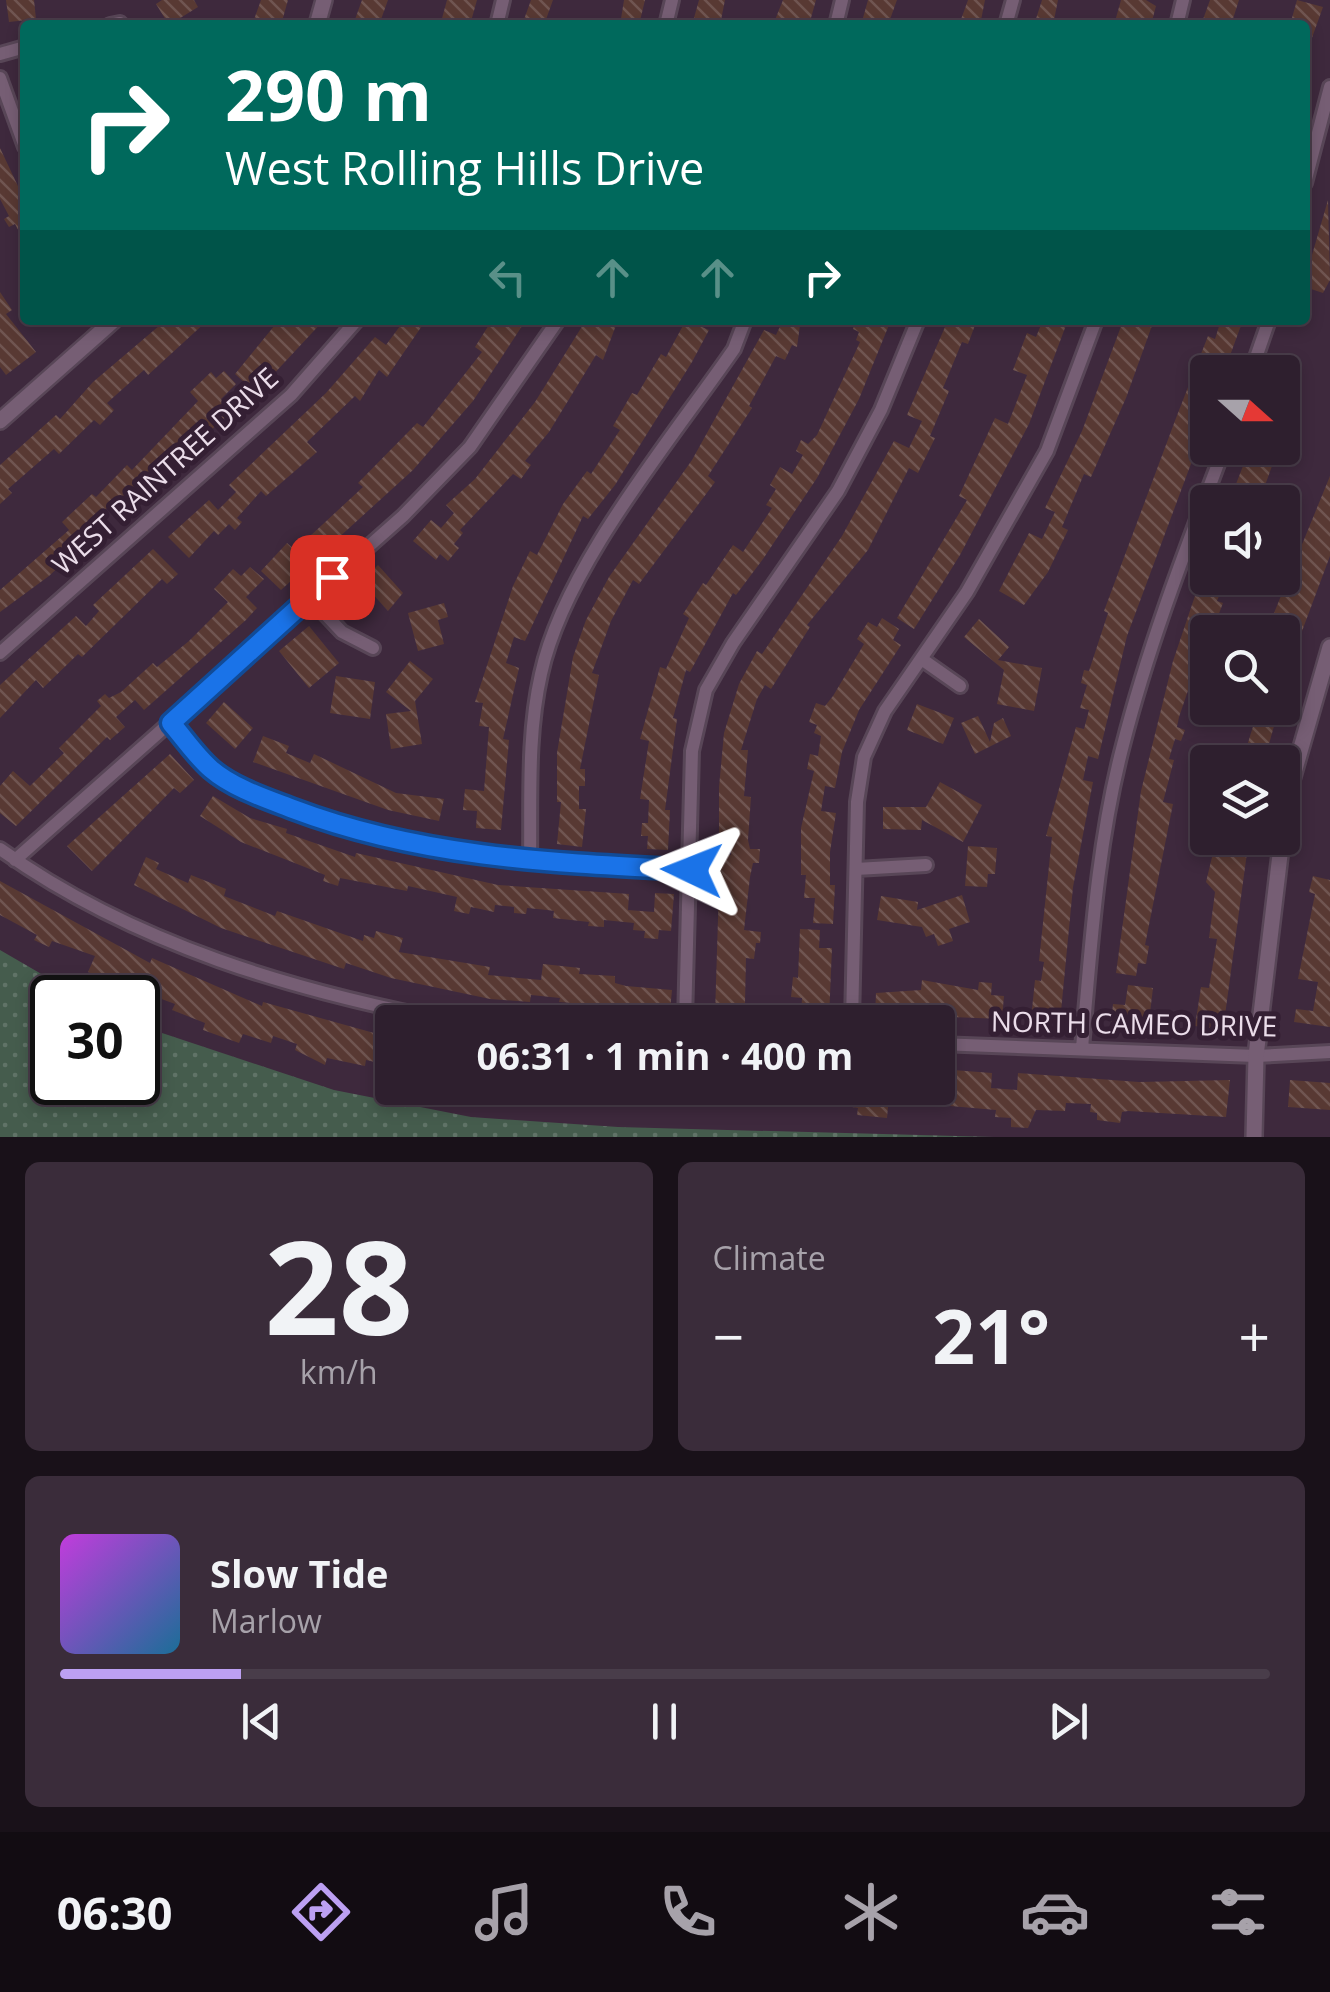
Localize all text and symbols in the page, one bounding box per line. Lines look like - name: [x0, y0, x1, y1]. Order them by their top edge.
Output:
- text: 290 m: [225, 46, 432, 142]
- icon: right: [60, 60, 190, 190]
- text: West Rolling Hills Drive: [225, 137, 704, 198]
- icon: left: [480, 250, 535, 305]
- icon: ahead: [585, 250, 640, 305]
- icon: ahead: [690, 250, 745, 305]
- icon: right: [795, 250, 850, 305]
- north arrow: [1190, 355, 1300, 465]
- map controls: [1190, 355, 1300, 855]
- street label: WEST RAINTREE DRIVE: [43, 358, 286, 582]
- button: sound: [1190, 485, 1300, 595]
- pin: [290, 535, 375, 620]
- icon: arrive: [305, 550, 360, 605]
- button: search: [1190, 615, 1300, 725]
- button: layers: [1190, 745, 1300, 855]
- position arrow: [640, 818, 744, 922]
- speed limit sign: 30: [30, 975, 160, 1105]
- street label: NORTH CAMEO DRIVE: [991, 1002, 1277, 1044]
- text: 06:31 · 1 min · 400 m: [477, 1029, 853, 1081]
- text: 28: [264, 1196, 413, 1373]
- text: Climate: [713, 1236, 826, 1279]
- text: 21°: [932, 1284, 1050, 1386]
- text: −: [713, 1298, 744, 1373]
- text: +: [1239, 1298, 1270, 1373]
- text: km/h: [300, 1350, 378, 1393]
- text: Slow Tide: [210, 1547, 389, 1599]
- text: Marlow: [210, 1599, 322, 1642]
- icon: previous: [234, 1694, 289, 1749]
- icon: pause: [637, 1694, 692, 1749]
- icon: next: [1041, 1694, 1096, 1749]
- icon: directions: [286, 1877, 356, 1947]
- icon: music: [469, 1877, 539, 1947]
- icon: phone: [653, 1877, 723, 1947]
- icon: climate: [836, 1877, 906, 1947]
- icon: car: [1020, 1877, 1090, 1947]
- icon: filters: [1203, 1877, 1273, 1947]
- text: 06:30: [57, 1882, 172, 1943]

